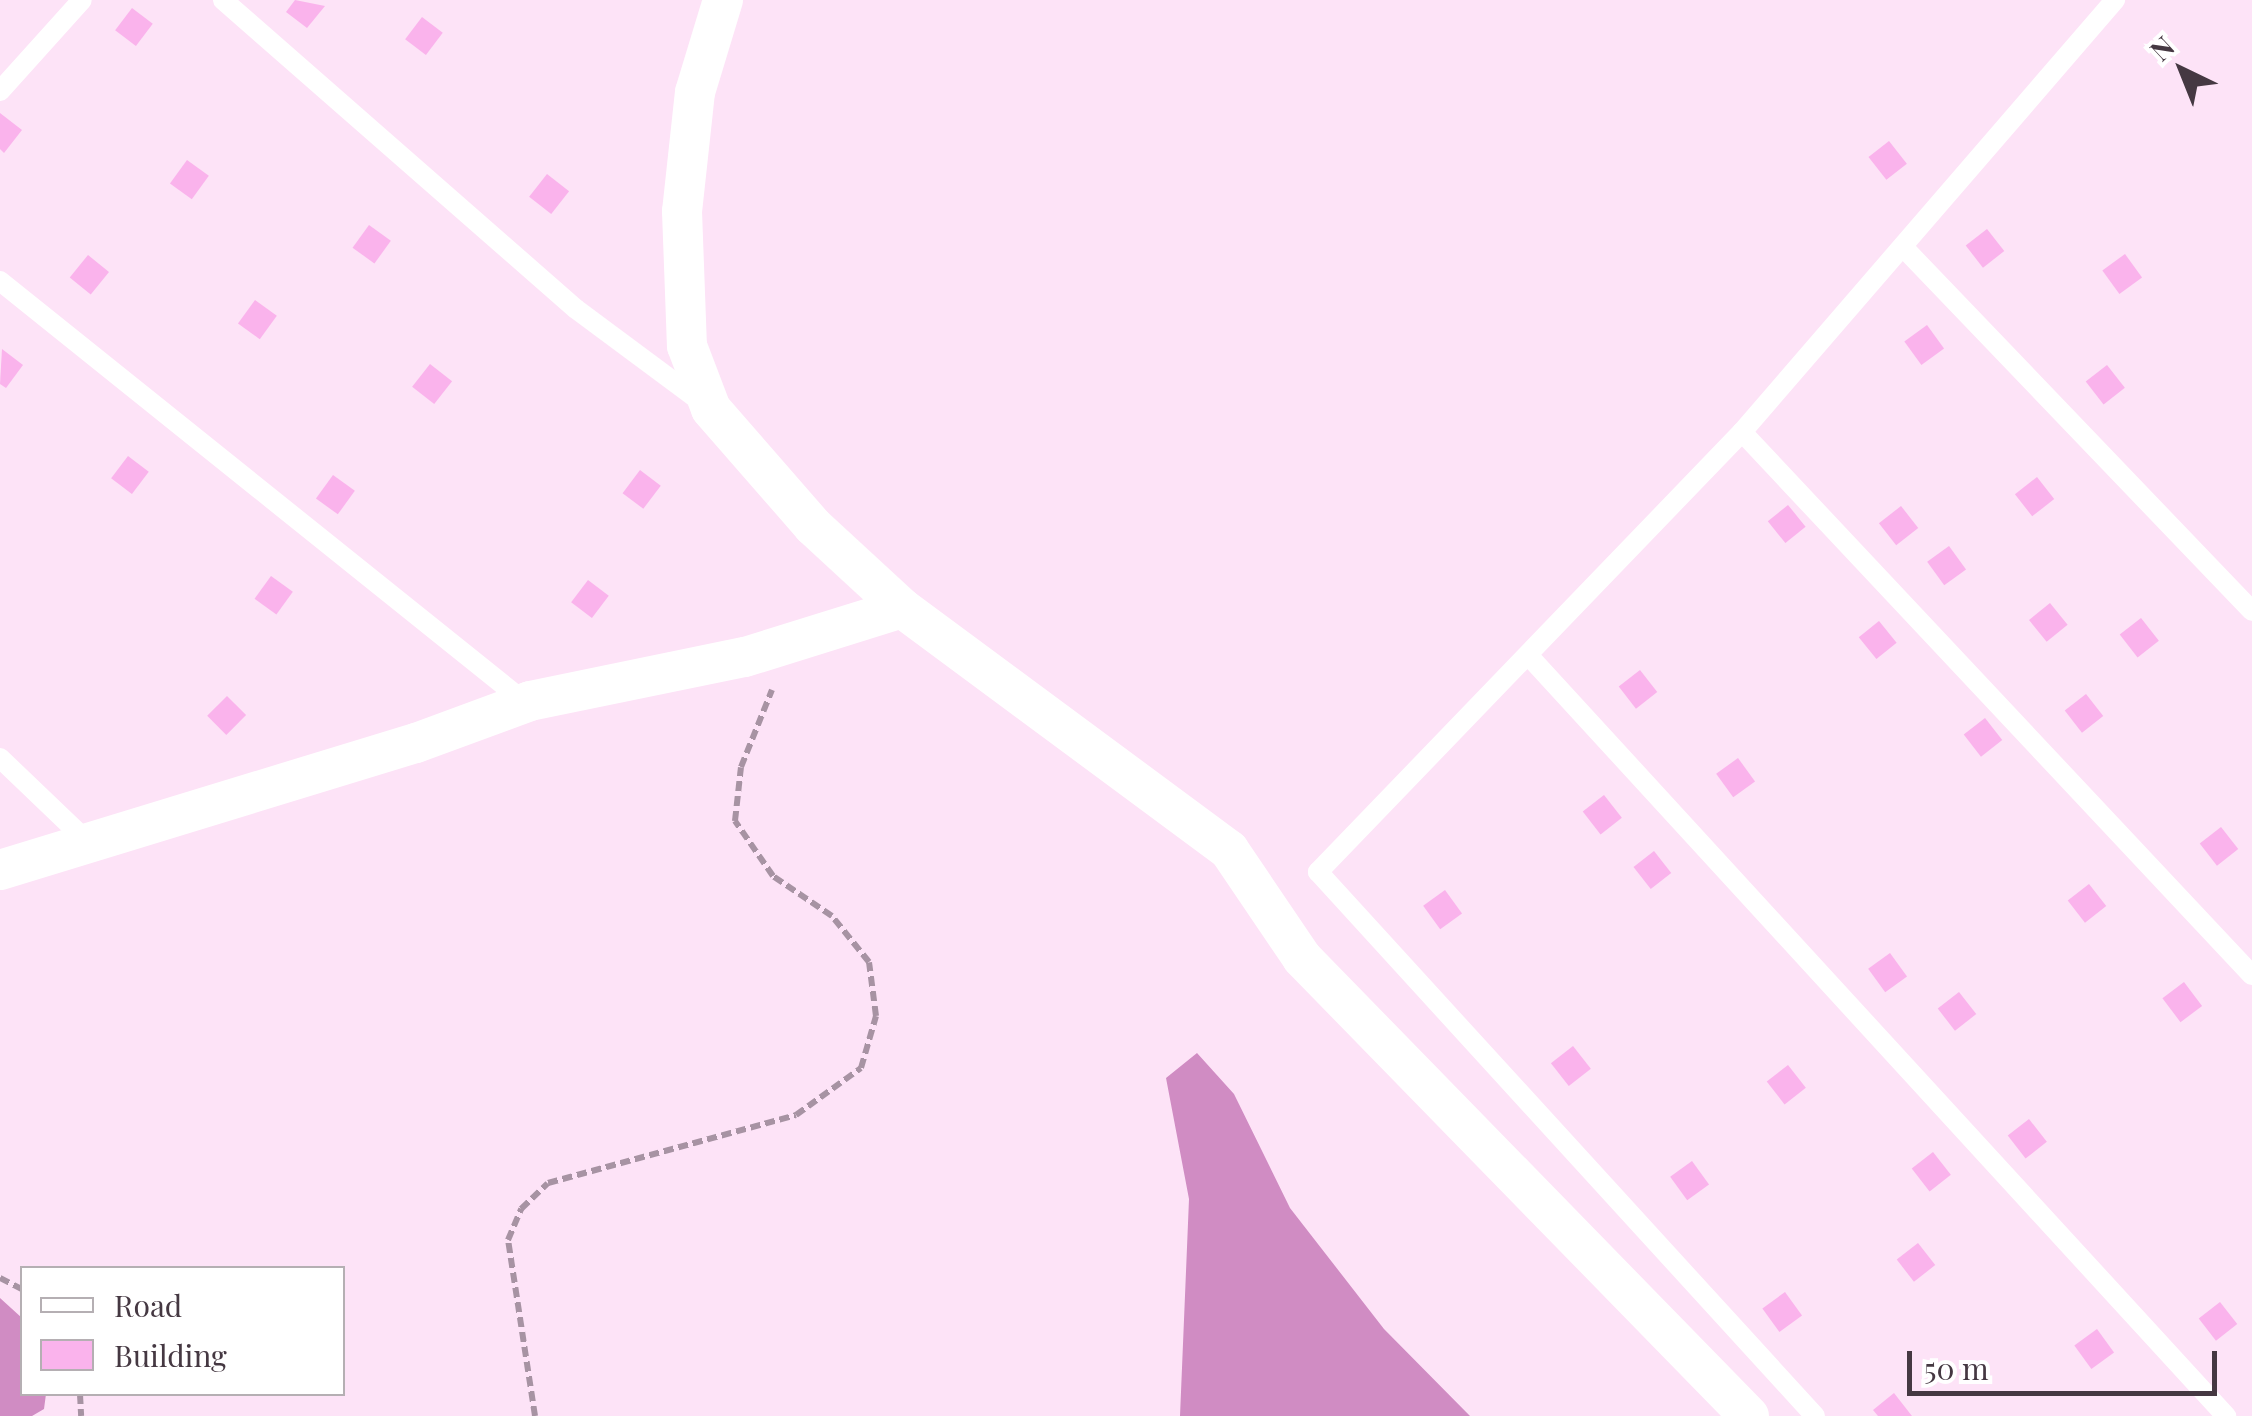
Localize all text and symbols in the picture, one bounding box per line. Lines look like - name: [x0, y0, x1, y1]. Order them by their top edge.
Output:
- north arrow: [2132, 20, 2232, 120]
- text: N: [2141, 27, 2181, 68]
- legend: [20, 1266, 345, 1396]
- text: Road: [114, 1285, 182, 1325]
- scale bar: [1912, 1331, 2222, 1393]
- text: Building: [114, 1335, 227, 1375]
- text: 50 m: [1924, 1348, 1989, 1388]

